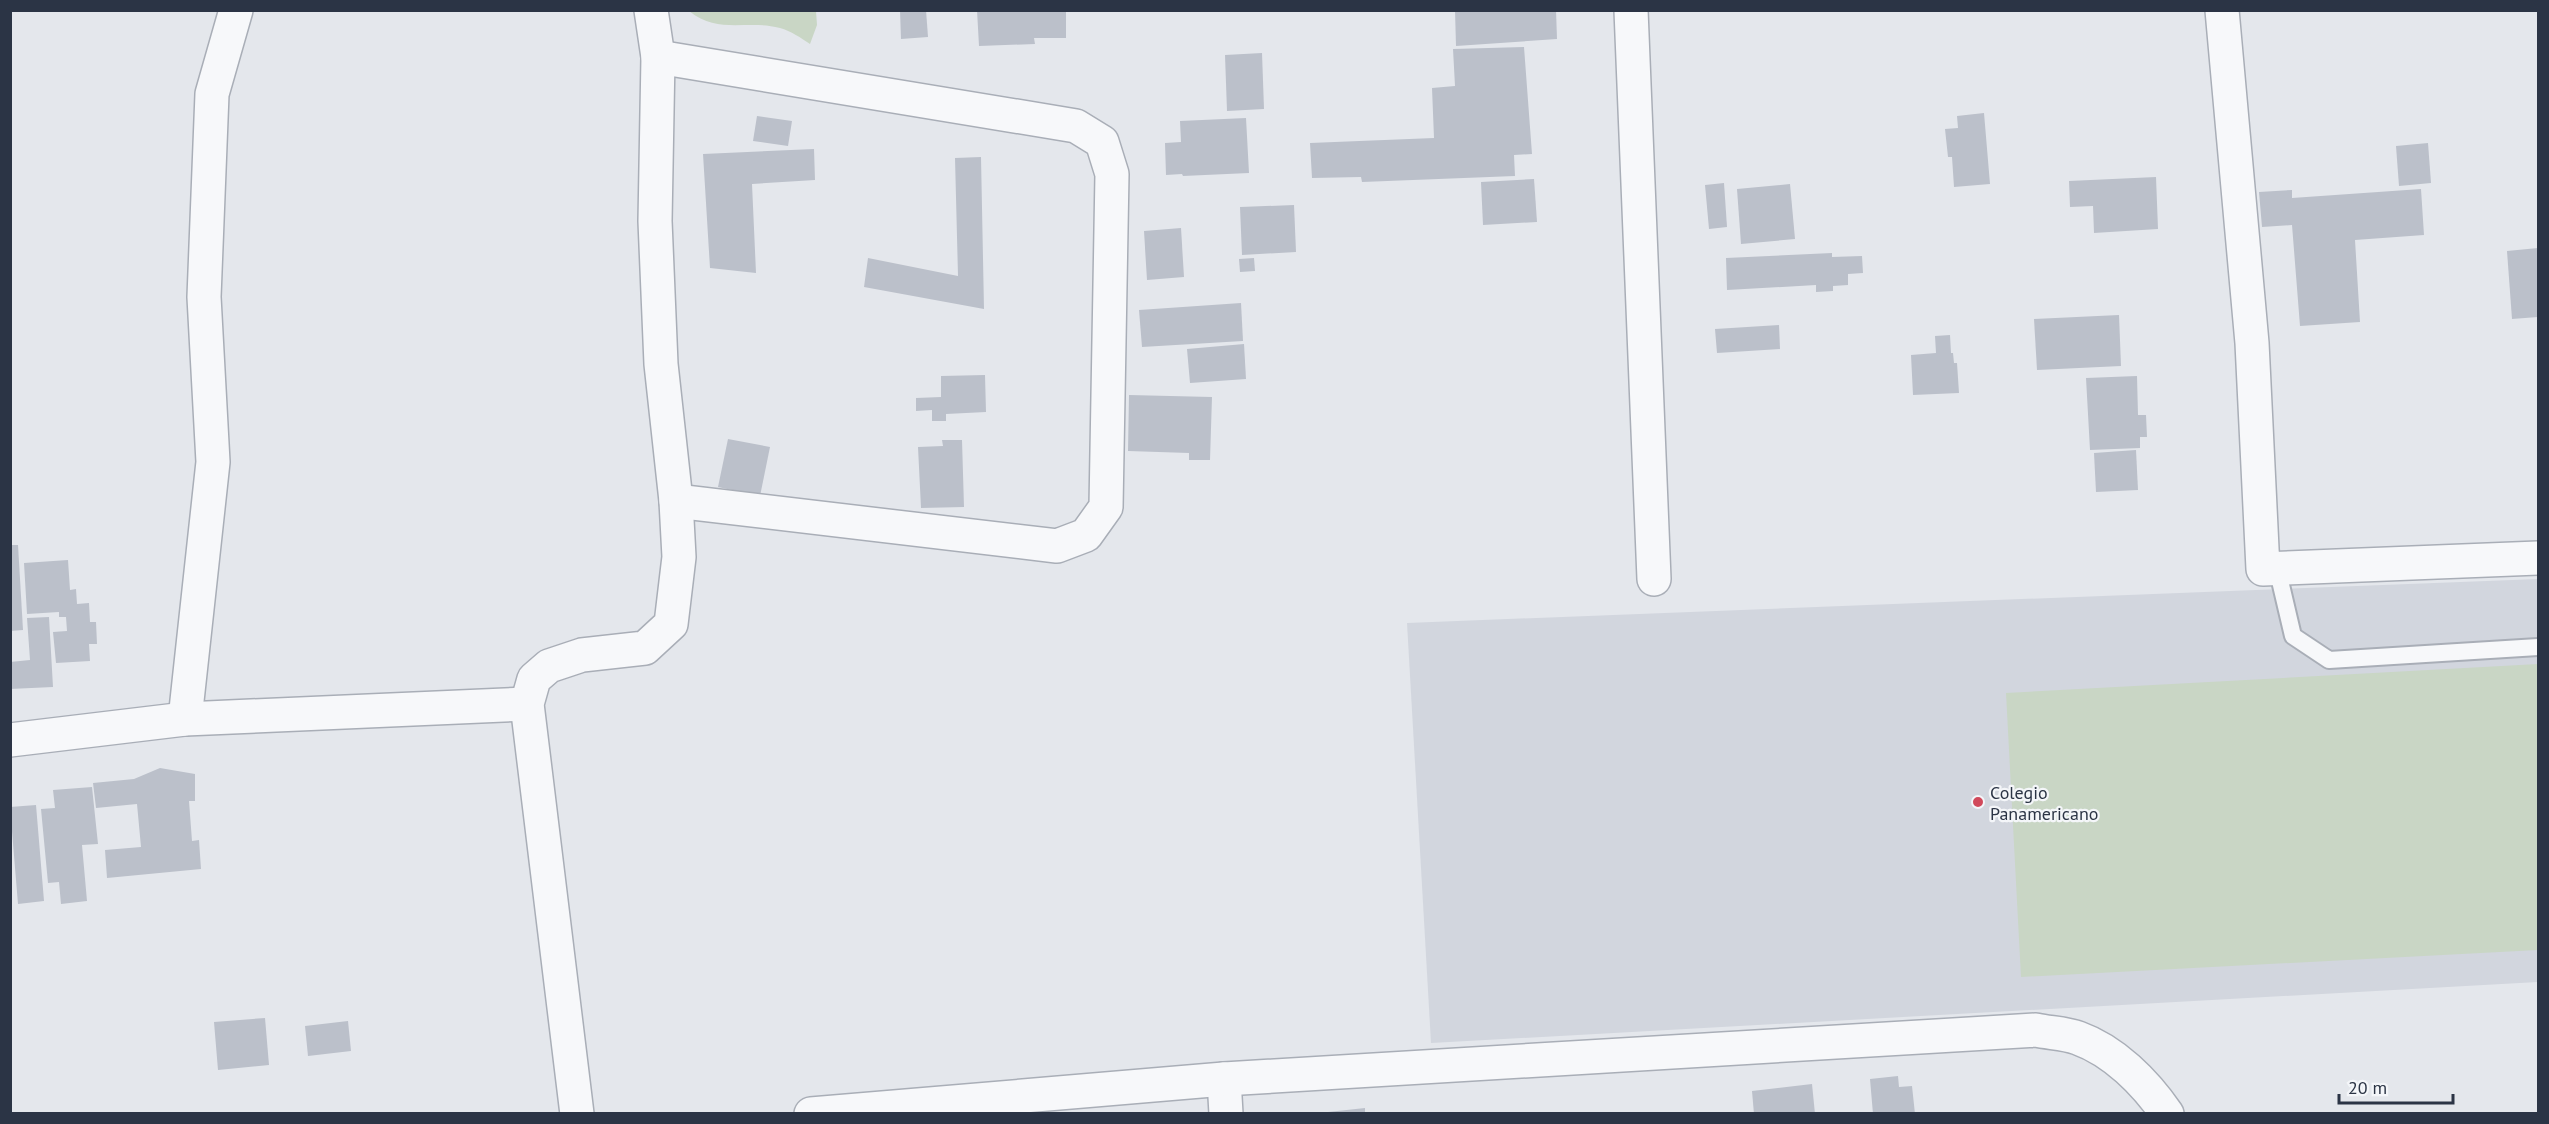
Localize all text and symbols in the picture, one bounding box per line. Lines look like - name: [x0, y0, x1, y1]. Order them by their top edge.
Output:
- place label: Colegio Panamericano: [1990, 781, 2098, 825]
- marker: Colegio Panamericano: [1971, 795, 1985, 809]
- scale bar: [2339, 1067, 2453, 1105]
- text: 20 m: [2348, 1076, 2387, 1099]

